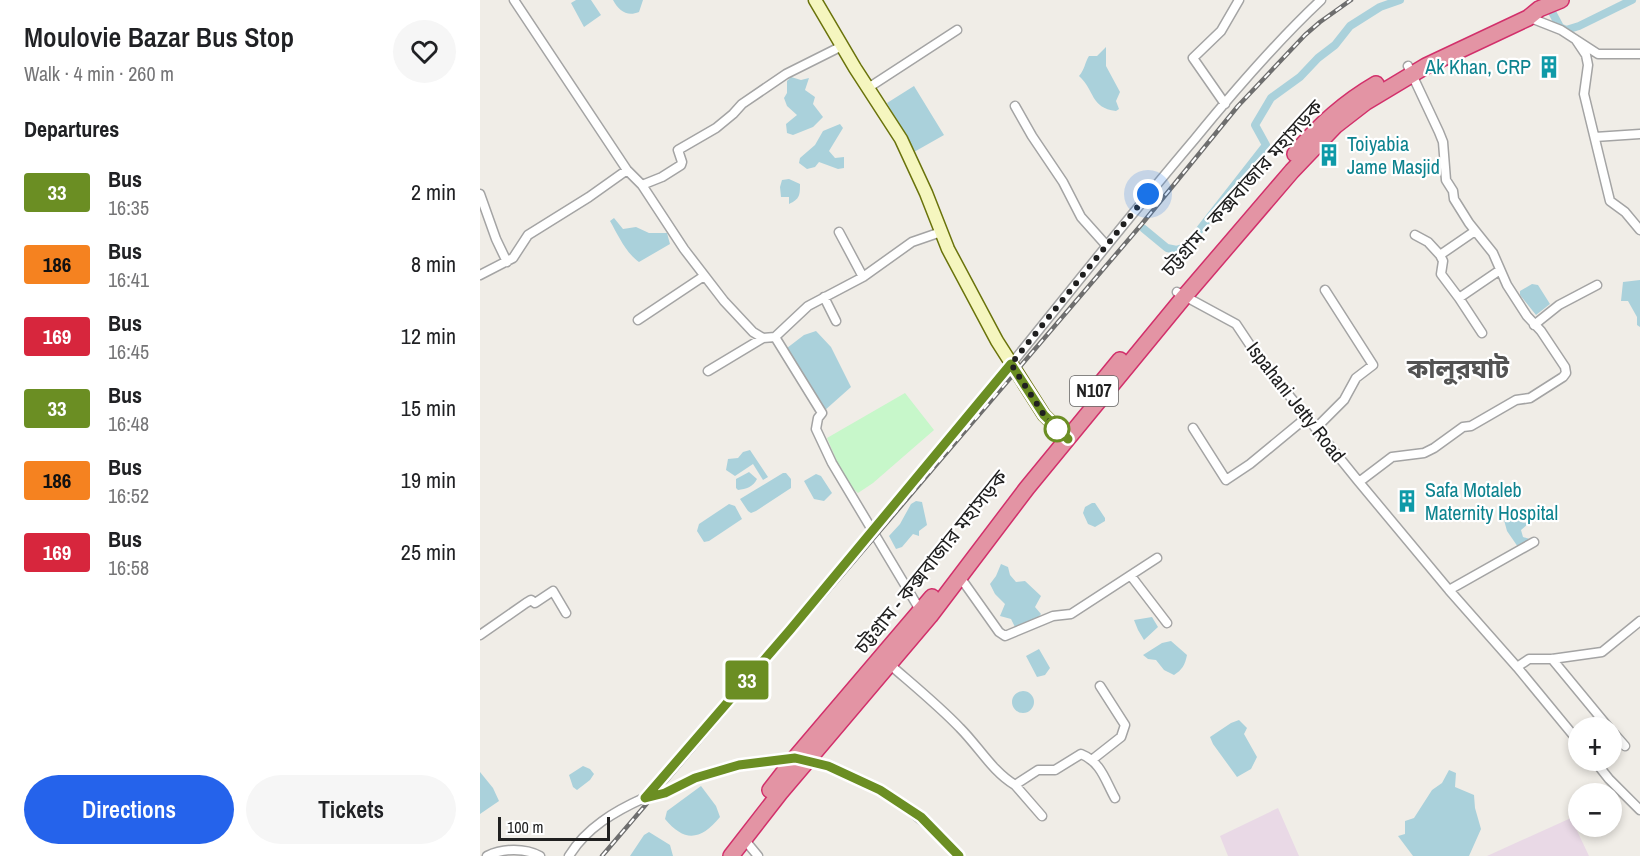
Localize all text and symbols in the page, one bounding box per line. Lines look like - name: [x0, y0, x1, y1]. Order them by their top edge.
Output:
- text: Moulovie Bazar Bus Stop: [24, 18, 294, 56]
- button: heart: [393, 20, 456, 83]
- place label: Ak Khan, CRP: [1424, 53, 1531, 80]
- building icon: Ak Khan, CRP: [1536, 54, 1562, 80]
- text: Walk · 4 min · 260 m: [24, 60, 174, 87]
- street label: চট্টগ্রাম - কক্সবাজার মহাসড়ক: [1154, 93, 1329, 283]
- text: Departures: [24, 114, 119, 144]
- place label: Toiyabia Jame Masjid: [1347, 130, 1440, 180]
- building icon: Toiyabia Jame Masjid: [1316, 142, 1342, 168]
- text: Bus: [108, 164, 142, 194]
- text: 2 min: [411, 177, 456, 207]
- text: 33: [47, 178, 67, 207]
- your location: [1133, 179, 1163, 209]
- text: 16:35: [108, 194, 149, 221]
- text: Bus: [108, 236, 142, 266]
- text: 8 min: [411, 249, 456, 279]
- text: 186: [43, 250, 71, 279]
- text: 16:41: [108, 266, 149, 293]
- text: Bus: [108, 308, 142, 338]
- text: 12 min: [401, 321, 456, 351]
- text: 169: [43, 322, 71, 351]
- street label: Ispahani Jetty Road: [1241, 336, 1352, 467]
- text: 16:45: [108, 338, 149, 365]
- district label: কালুরঘাট: [1406, 351, 1509, 386]
- road number: N107: [1070, 376, 1118, 406]
- text: Bus: [108, 380, 142, 410]
- text: 15 min: [401, 393, 456, 423]
- text: 33: [47, 394, 67, 423]
- text: 16:48: [108, 410, 149, 437]
- unlabelled marker: [1044, 416, 1070, 442]
- text: Bus: [108, 452, 142, 482]
- street label: চট্টগ্রাম - কক্সবাজার মহাসড়ক: [847, 463, 1014, 660]
- text: 19 min: [401, 465, 456, 495]
- text: 186: [43, 466, 71, 495]
- place label: Safa Motaleb Maternity Hospital: [1425, 476, 1558, 526]
- text: 16:52: [108, 482, 149, 509]
- building icon: Safa Motaleb Maternity Hospital: [1394, 488, 1420, 514]
- text: Bus: [108, 524, 142, 554]
- text: 25 min: [401, 537, 456, 567]
- text: 169: [43, 538, 71, 567]
- text: 16:58: [108, 554, 149, 581]
- line badge: 33: [720, 660, 774, 700]
- text: 33: [737, 666, 757, 695]
- map controls: [1568, 717, 1622, 837]
- button: +: [1568, 717, 1622, 771]
- button: Directions: [24, 775, 234, 844]
- button: Tickets: [246, 775, 456, 844]
- button: −: [1568, 783, 1622, 837]
- scale bar: [498, 814, 610, 842]
- text: 100 m: [507, 816, 543, 838]

